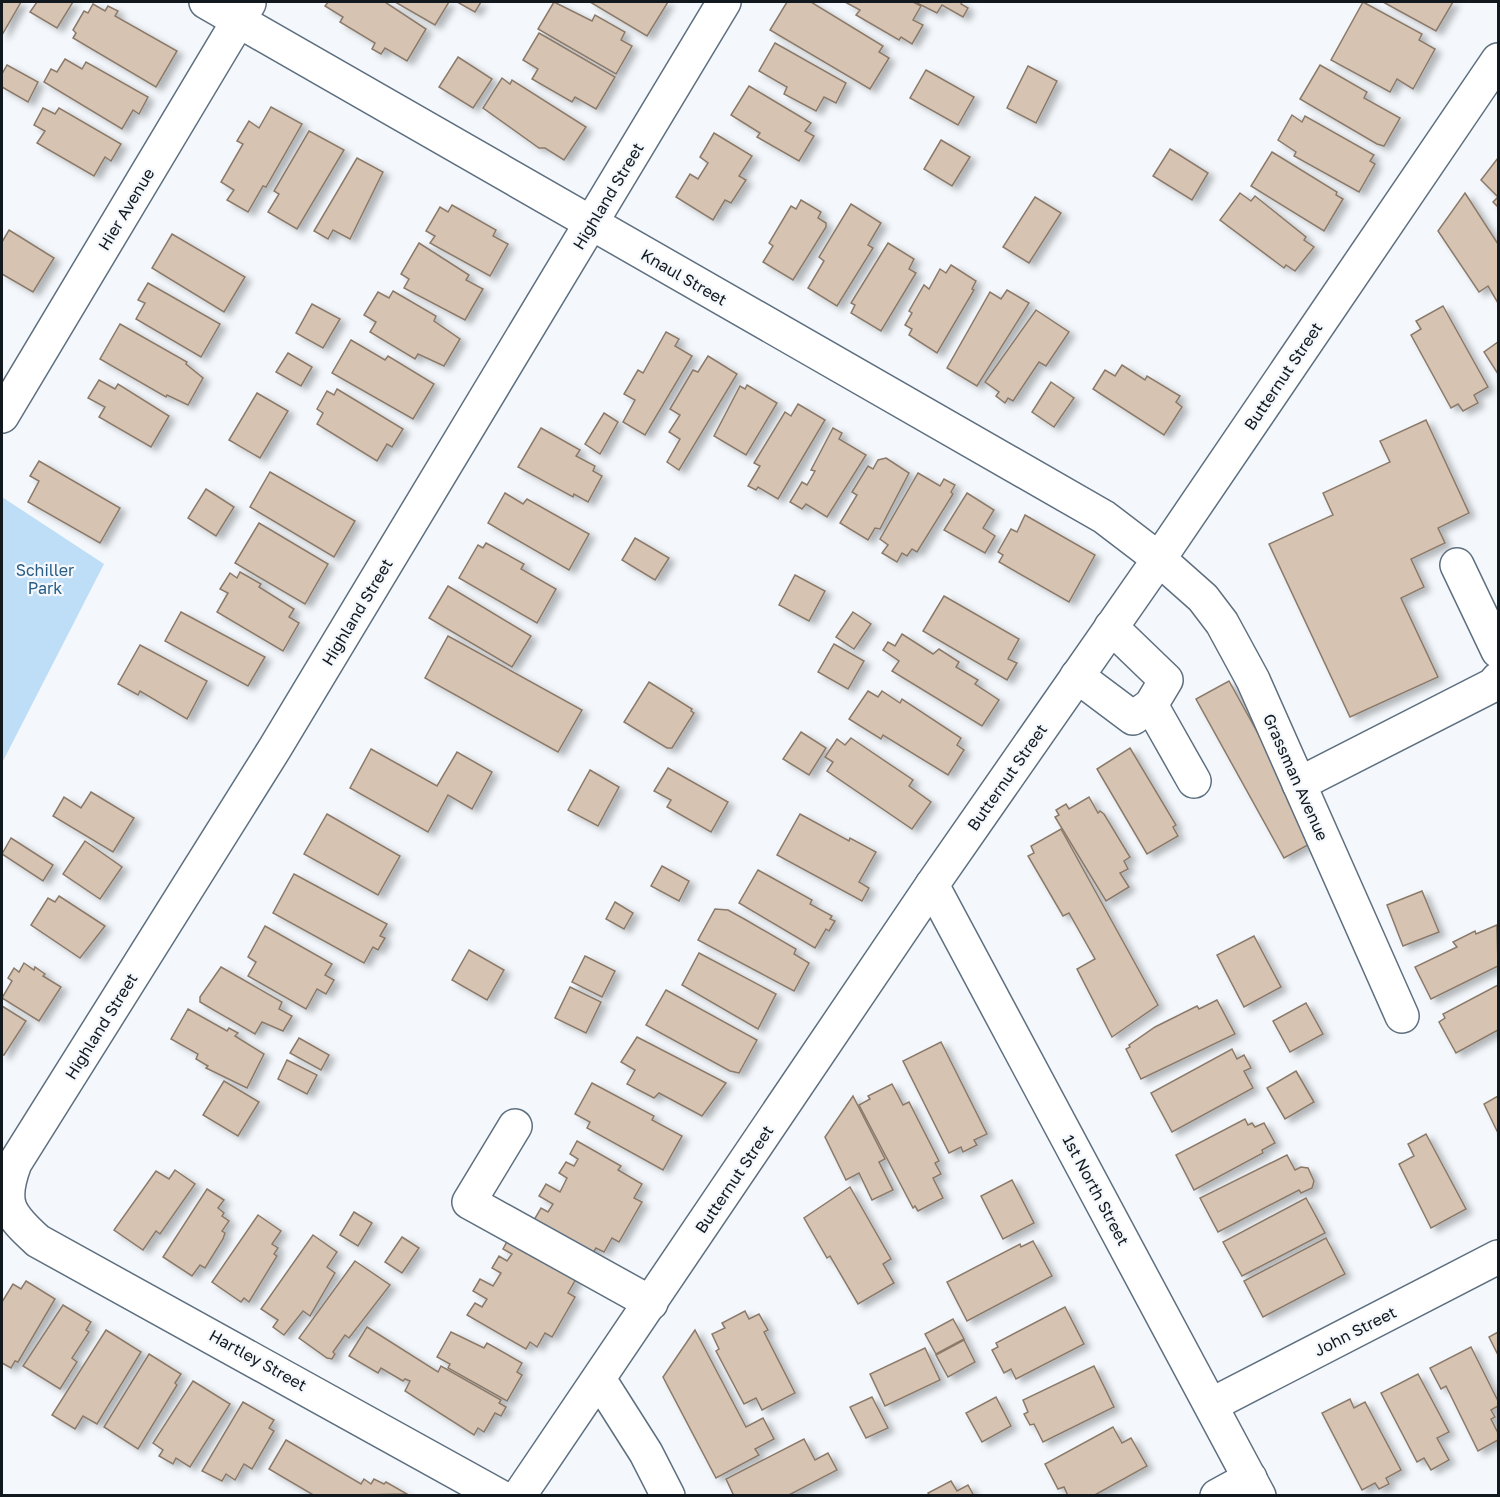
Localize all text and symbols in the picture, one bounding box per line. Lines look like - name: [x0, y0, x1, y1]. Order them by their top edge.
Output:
- street label: Highland Street: [568, 139, 648, 253]
- street label: Hier Avenue: [94, 164, 158, 254]
- street label: Knaul Street: [637, 244, 731, 310]
- street label: Butternut Street: [1240, 318, 1326, 434]
- street label: Highland Street: [317, 555, 397, 669]
- park label: Schiller Park: [16, 560, 74, 598]
- street label: Grassman Avenue: [1259, 710, 1333, 844]
- street label: Butternut Street: [963, 720, 1051, 834]
- street label: Highland Street: [60, 969, 142, 1083]
- street label: Butternut Street: [691, 1121, 777, 1237]
- street label: 1st North Street: [1058, 1131, 1134, 1249]
- street label: John Street: [1311, 1302, 1399, 1360]
- street label: Hartley Street: [206, 1325, 310, 1395]

